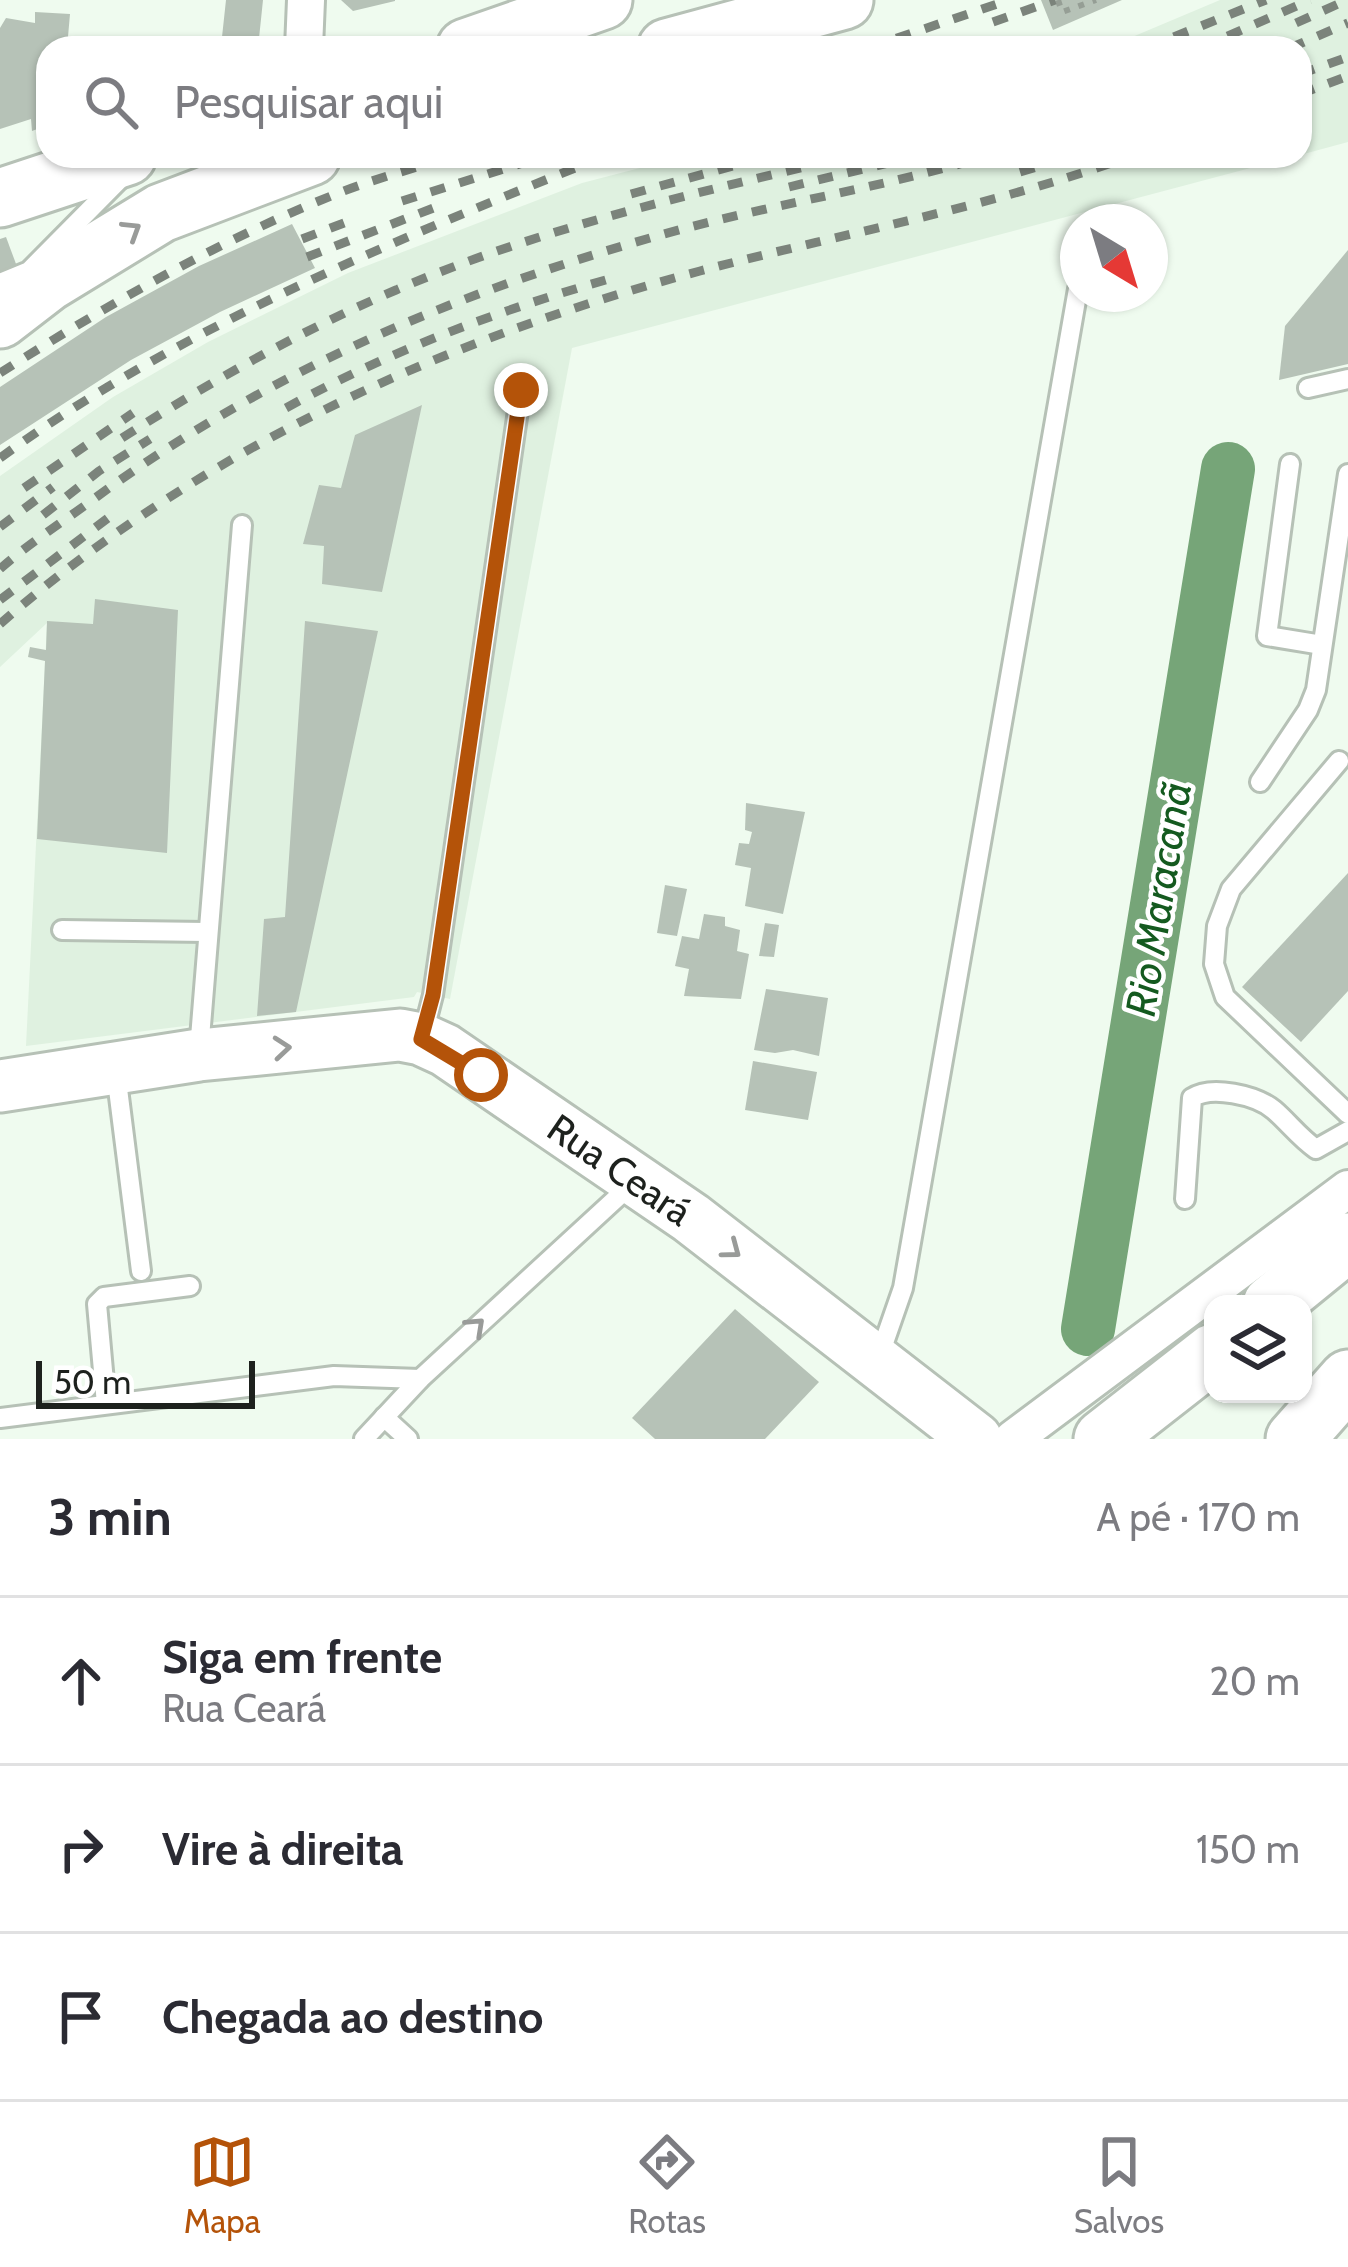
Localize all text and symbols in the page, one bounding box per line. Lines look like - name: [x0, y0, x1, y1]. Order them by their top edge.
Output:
- search box: [36, 36, 1312, 168]
- icon: search: [78, 69, 144, 135]
- text: Pesquisar aqui: [174, 75, 443, 129]
- north arrow: [1060, 204, 1168, 312]
- one-way arrow: [119, 222, 141, 244]
- route end: [494, 363, 548, 417]
- water label: Rio Maracanã: [1114, 778, 1202, 1020]
- one-way arrow: [273, 1036, 292, 1062]
- route start: [454, 1048, 508, 1102]
- street label: Rua Ceará: [539, 1103, 701, 1236]
- one-way arrow: [719, 1235, 740, 1257]
- map controls: [1204, 1295, 1312, 1403]
- button: layers: [1204, 1295, 1312, 1403]
- one-way arrow: [463, 1319, 484, 1341]
- scale bar: [36, 1355, 255, 1408]
- text: 50 m: [54, 1362, 131, 1402]
- text: 3 min: [48, 1486, 172, 1548]
- text: A pé · 170 m: [1096, 1493, 1300, 1541]
- text: Siga em frente: [162, 1630, 442, 1684]
- icon: ahead: [48, 1648, 114, 1714]
- text: 20 m: [1209, 1657, 1300, 1705]
- text: Rua Ceará: [162, 1684, 326, 1732]
- icon: right: [48, 1816, 114, 1882]
- text: Vire à direita: [162, 1822, 404, 1876]
- text: 150 m: [1196, 1825, 1300, 1873]
- icon: arrive: [48, 1984, 114, 2050]
- text: Chegada ao destino: [162, 1990, 543, 2044]
- tab: Mapa: [184, 2129, 261, 2241]
- tab: Rotas: [628, 2129, 706, 2241]
- tab: Salvos: [1074, 2129, 1164, 2241]

